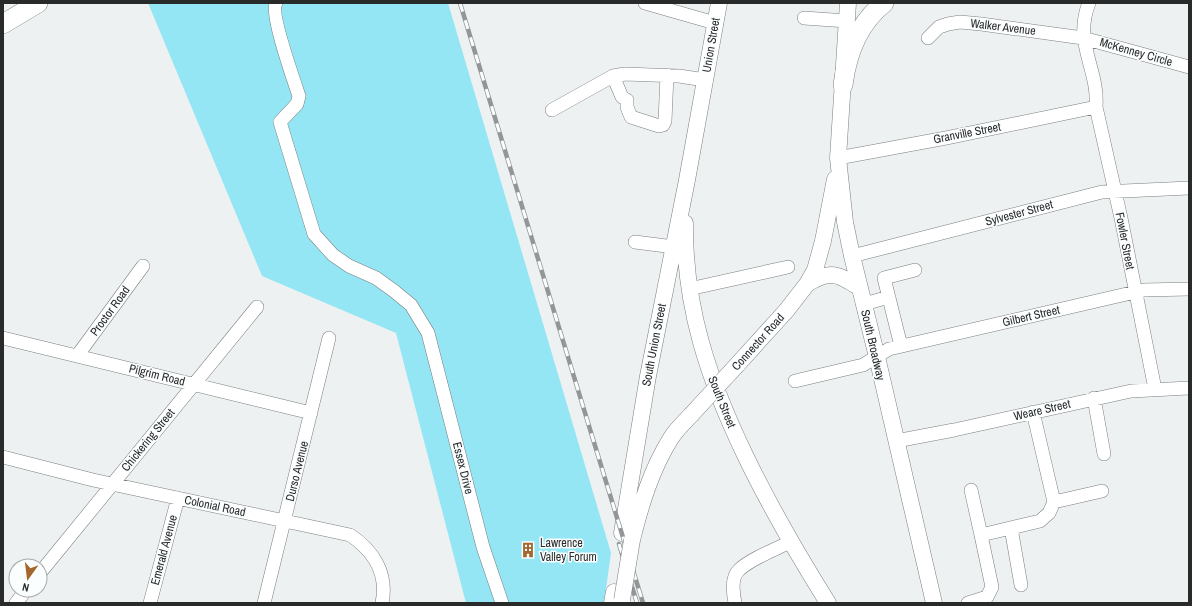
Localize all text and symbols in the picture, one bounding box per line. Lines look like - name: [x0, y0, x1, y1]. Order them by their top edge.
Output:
- street label: Walker Avenue: [969, 15, 1037, 39]
- street label: Union Street: [698, 16, 724, 74]
- street label: McKenney Circle: [1098, 34, 1174, 70]
- street label: Granville Street: [932, 119, 1002, 147]
- street label: Sylvester Street: [983, 196, 1055, 230]
- street label: Fowler Street: [1112, 211, 1138, 271]
- street label: Proctor Road: [86, 283, 134, 339]
- street label: South Union Street: [638, 302, 670, 388]
- street label: Gilbert Street: [1001, 302, 1062, 330]
- street label: South Broadway: [857, 308, 889, 382]
- street label: Connector Road: [728, 310, 788, 374]
- street label: Pilgrim Road: [127, 360, 187, 390]
- street label: South Street: [704, 374, 740, 431]
- street label: Weare Street: [1012, 396, 1072, 424]
- street label: Chickering Street: [118, 405, 178, 475]
- street label: Durso Avenue: [282, 439, 312, 503]
- street label: Essex Drive: [449, 440, 477, 496]
- street label: Colonial Road: [183, 492, 247, 520]
- street label: Emerald Avenue: [147, 513, 181, 587]
- place label: Lawrence Valley Forum: [540, 535, 597, 565]
- building icon: Lawrence Valley Forum: [519, 541, 537, 559]
- north arrow: [8, 558, 48, 598]
- text: N: [21, 580, 30, 595]

